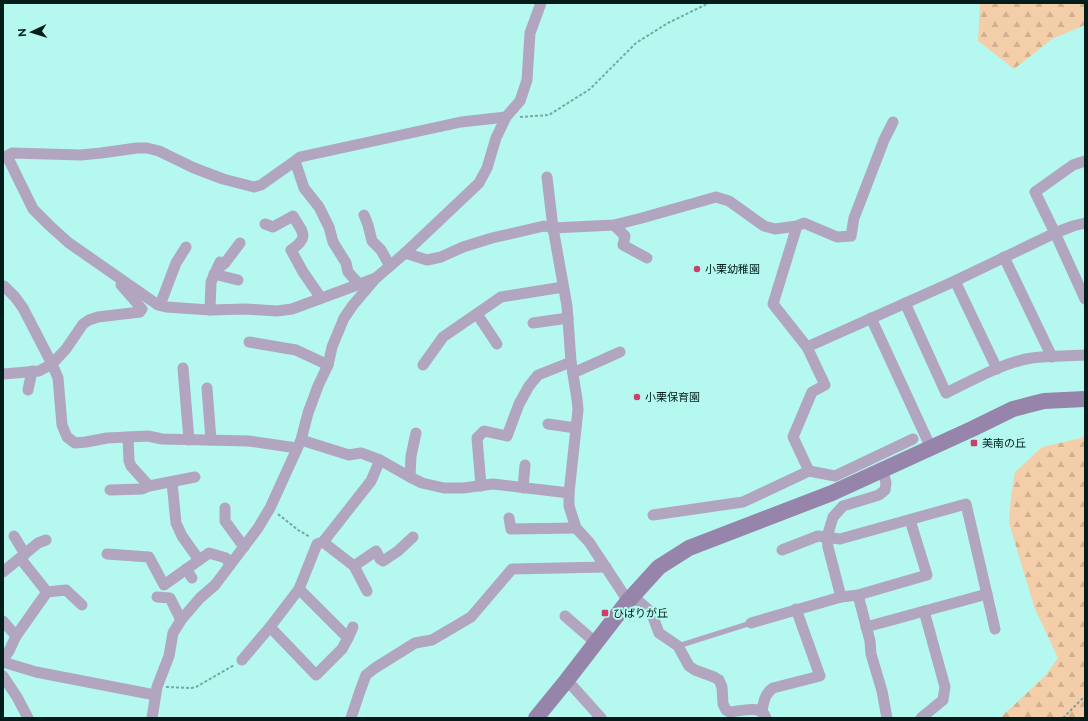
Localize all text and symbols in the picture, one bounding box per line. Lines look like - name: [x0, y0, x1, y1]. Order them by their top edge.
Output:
- north arrow: [12, 12, 52, 52]
- text: N: [16, 28, 29, 37]
- place label: 小栗幼稚園: [705, 263, 760, 276]
- marker: 小栗幼稚園: [692, 264, 702, 274]
- place label: 小栗保育園: [645, 391, 700, 404]
- marker: 小栗保育園: [632, 392, 642, 402]
- place label: 美南の丘: [982, 437, 1026, 450]
- marker: 美南の丘: [969, 438, 979, 448]
- place label: ひばりが丘: [613, 607, 668, 620]
- marker: ひばりが丘: [600, 608, 610, 618]

